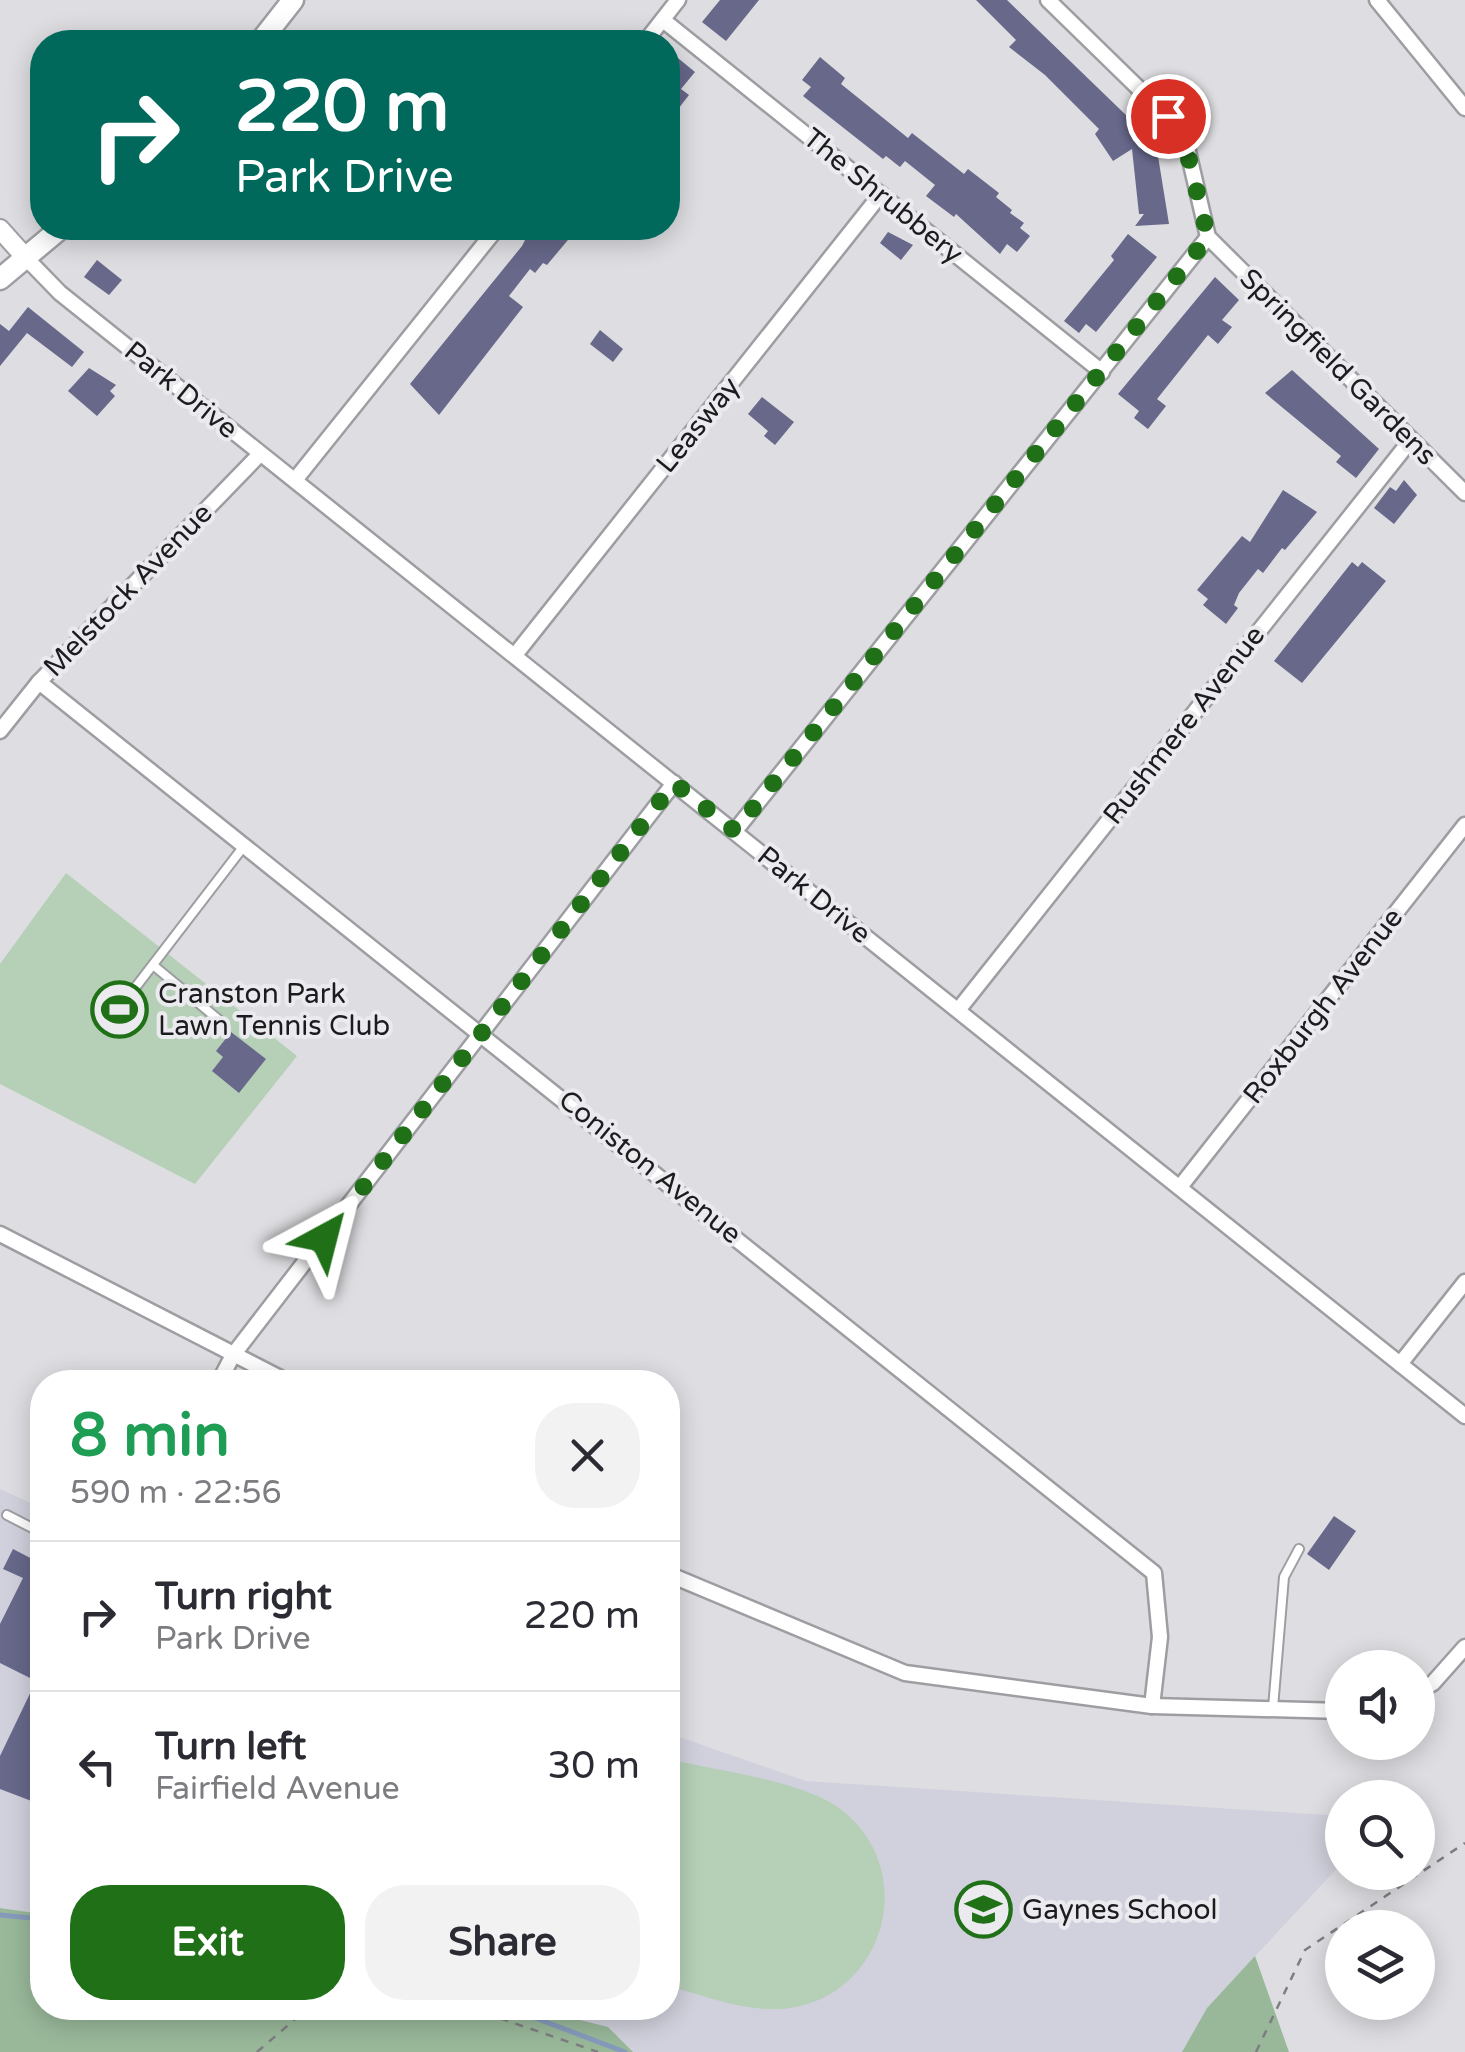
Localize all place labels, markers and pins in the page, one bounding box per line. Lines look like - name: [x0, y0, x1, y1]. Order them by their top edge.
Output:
- pin: [1126, 74, 1211, 159]
- place label: Cranston Park Lawn Tennis Club: [158, 977, 390, 1043]
- sports icon: Cranston Park Lawn Tennis Club: [89, 980, 149, 1040]
- school or university icon: Gaynes School: [953, 1880, 1013, 1940]
- place label: Gaynes School: [1022, 1893, 1218, 1927]

